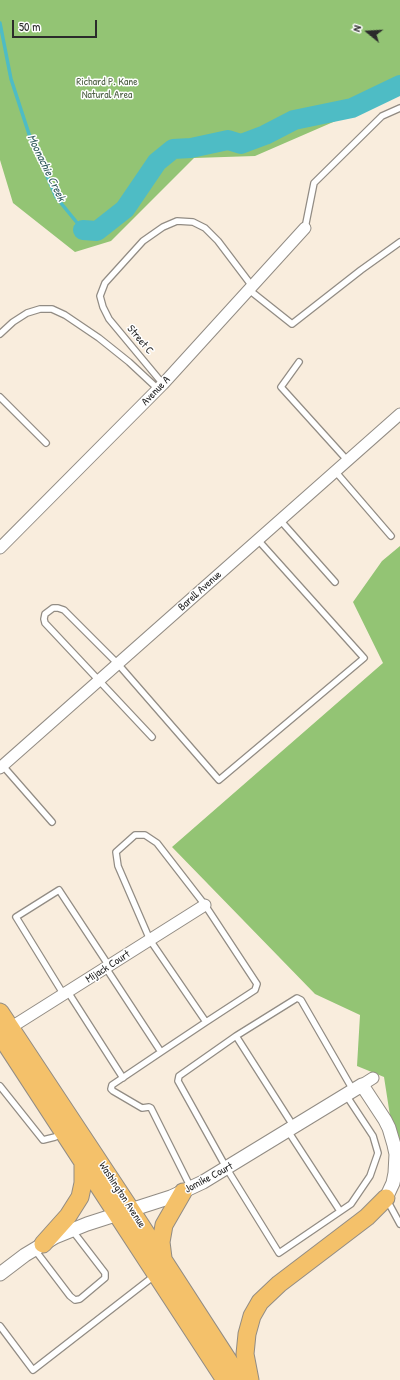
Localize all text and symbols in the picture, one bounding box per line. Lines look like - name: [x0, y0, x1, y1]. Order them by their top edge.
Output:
- scale bar: [14, 12, 99, 38]
- north arrow: [348, 12, 388, 52]
- text: 50 m: [19, 18, 40, 35]
- text: N: [349, 23, 364, 33]
- park label: Richard P. Kane Natural Area: [76, 75, 138, 101]
- water label: Moonachie Creek: [24, 132, 68, 204]
- street label: Street C: [124, 323, 156, 357]
- street label: Avenue A: [139, 374, 173, 408]
- street label: Barell Avenue: [176, 568, 224, 614]
- street label: Mijack Court: [83, 948, 133, 986]
- street label: Washington Avenue: [96, 1160, 148, 1230]
- street label: Jomike Court: [183, 1160, 235, 1196]

